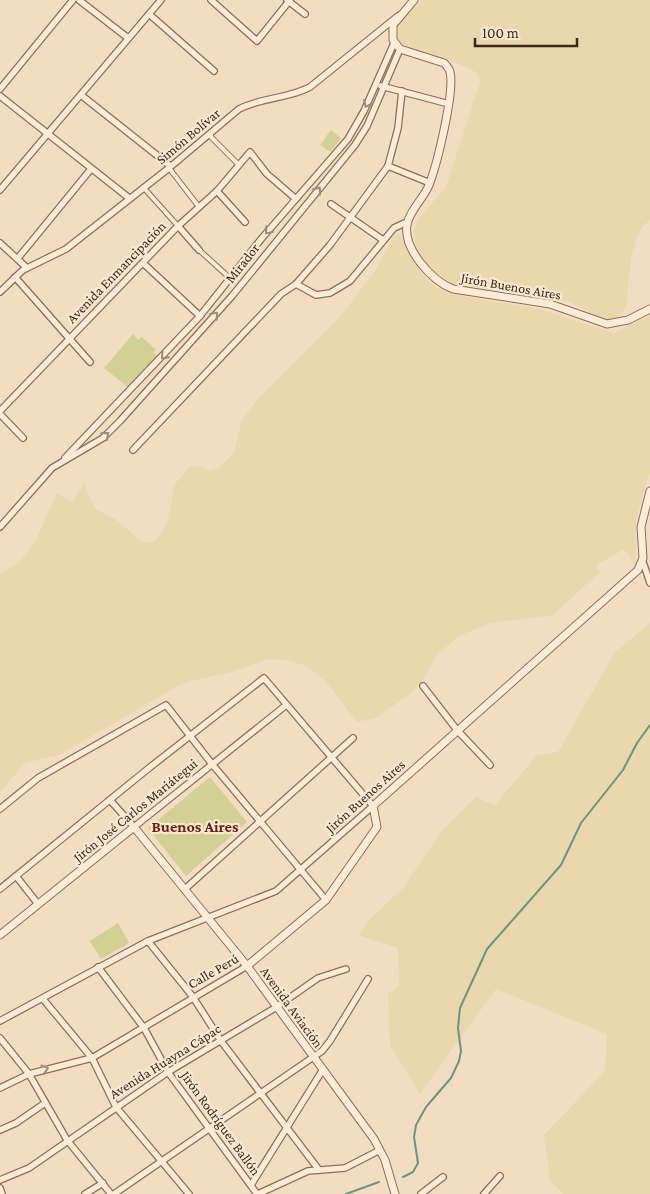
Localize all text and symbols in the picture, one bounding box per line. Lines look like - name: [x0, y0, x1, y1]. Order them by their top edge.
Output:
- scale bar: [475, 15, 578, 47]
- text: 100 m: [482, 25, 519, 41]
- one-way arrow: [363, 99, 374, 108]
- street label: Simón Bolívar: [153, 105, 223, 167]
- one-way arrow: [313, 186, 322, 195]
- street label: Avenida Enmancipación: [63, 217, 169, 326]
- one-way arrow: [265, 226, 274, 235]
- street label: Mirador: [222, 240, 262, 286]
- street label: Jirón Buenos Aires: [458, 269, 562, 303]
- one-way arrow: [210, 312, 219, 321]
- one-way arrow: [161, 350, 170, 359]
- one-way arrow: [100, 432, 109, 441]
- street label: Jirón José Carlos Mariátegui: [68, 755, 201, 866]
- street label: Jirón Buenos Aires: [320, 756, 408, 837]
- district label: Buenos Aires: [151, 818, 239, 835]
- street label: Calle Perú: [185, 950, 242, 992]
- street label: Avenida Aviación: [257, 963, 327, 1051]
- street label: Avenida Huayna Cápac: [106, 1020, 224, 1102]
- one-way arrow: [40, 1065, 48, 1075]
- street label: Jirón Rodríguez Ballón: [177, 1066, 265, 1179]

